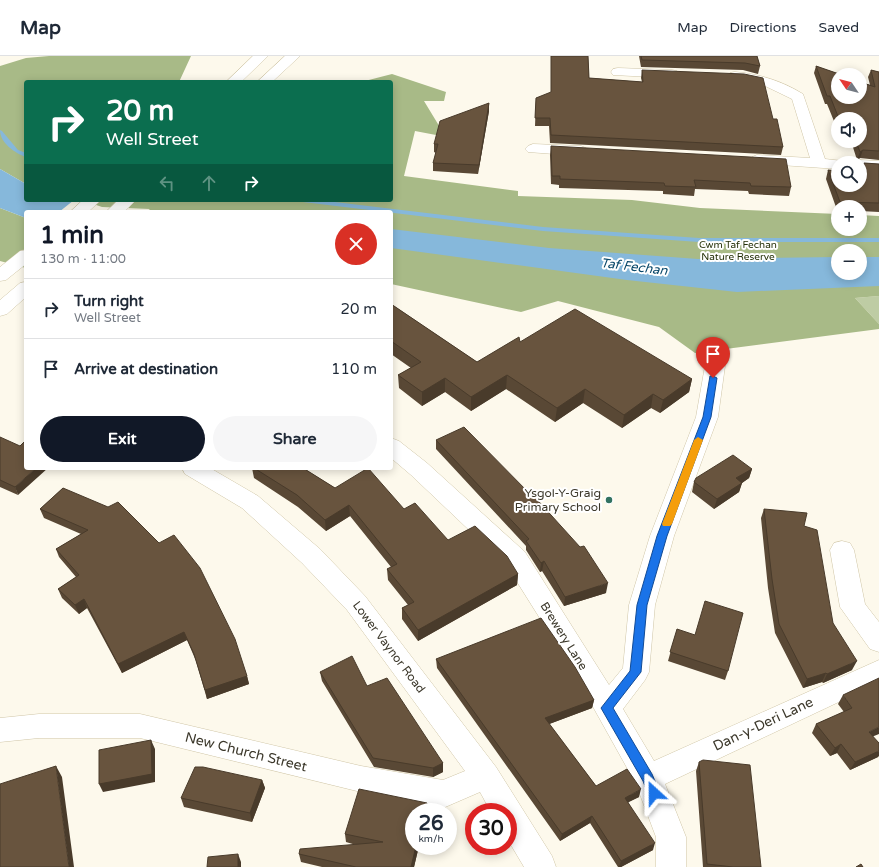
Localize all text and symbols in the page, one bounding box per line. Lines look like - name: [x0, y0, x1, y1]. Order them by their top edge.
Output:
- text: Map: [20, 17, 61, 39]
- text: Map: [677, 19, 708, 36]
- text: Directions: [730, 19, 797, 36]
- text: Saved: [819, 19, 859, 36]
- north arrow: [831, 68, 867, 104]
- map controls: [831, 68, 867, 280]
- text: 20 m: [106, 94, 174, 128]
- icon: right: [40, 96, 92, 148]
- button: sound: [831, 112, 867, 148]
- text: Well Street: [106, 128, 199, 150]
- button: search: [831, 156, 867, 192]
- icon: left: [156, 172, 178, 194]
- icon: ahead: [198, 172, 220, 194]
- icon: right: [240, 172, 262, 194]
- button: +: [831, 200, 867, 236]
- text: 1 min: [40, 221, 104, 250]
- button: close: [335, 223, 377, 265]
- park label: Cwm Taf Fechan Nature Reserve: [699, 239, 777, 263]
- button: −: [831, 244, 867, 280]
- text: 130 m · 11:00: [40, 251, 126, 267]
- water label: Taf Fechan: [600, 255, 669, 279]
- text: Turn right: [74, 292, 144, 310]
- icon: right: [40, 298, 62, 320]
- text: 20 m: [340, 300, 377, 318]
- text: Well Street: [74, 310, 141, 326]
- pin: [696, 337, 730, 378]
- icon: arrive: [702, 343, 724, 365]
- icon: arrive: [40, 358, 62, 380]
- text: Arrive at destination: [74, 360, 218, 378]
- text: 110 m: [331, 360, 377, 378]
- button: Exit: [40, 416, 205, 462]
- button: Share: [213, 416, 377, 462]
- place label: Ysgol-Y-Graig Primary School: [515, 486, 601, 514]
- marker: Ysgol-Y-Graig Primary School: [604, 495, 614, 505]
- street label: Lower Vaynor Road: [350, 598, 428, 696]
- street label: Brewery Lane: [538, 599, 591, 673]
- street label: Dan-y-Deri Lane: [710, 693, 816, 755]
- street label: New Church Street: [183, 729, 309, 776]
- position arrow: [633, 772, 675, 814]
- speed limit sign: 30: [465, 803, 517, 855]
- text: 26: [418, 812, 444, 836]
- text: km/h: [418, 833, 444, 845]

